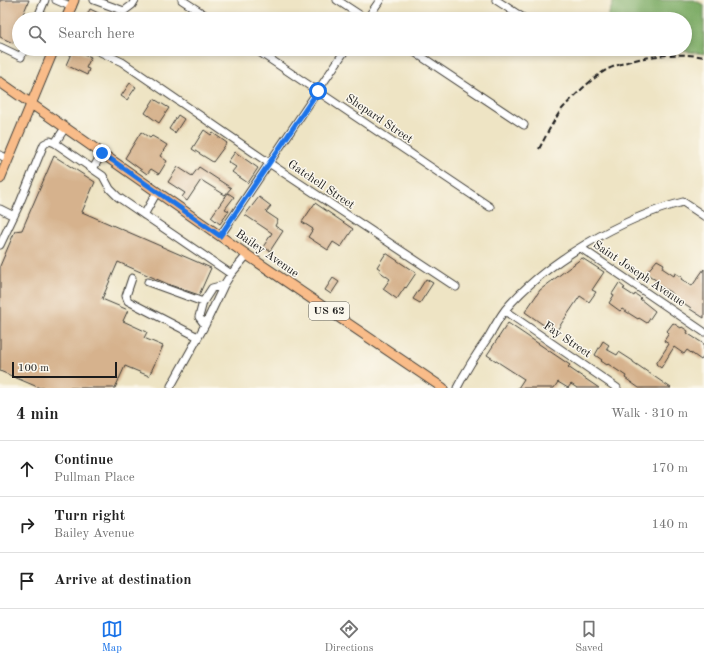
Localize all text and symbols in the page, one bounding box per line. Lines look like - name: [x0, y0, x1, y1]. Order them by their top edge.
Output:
- search box: [12, 12, 692, 56]
- icon: search: [26, 23, 48, 45]
- text: Search here: [58, 27, 135, 42]
- route start: [309, 82, 327, 100]
- street label: Shepard Street: [343, 92, 415, 146]
- route end: [93, 144, 111, 162]
- street label: Gatchell Street: [285, 158, 357, 212]
- street label: Bailey Avenue: [233, 228, 301, 280]
- street label: Saint Joseph Avenue: [591, 239, 688, 309]
- road number: US 62: [309, 302, 349, 320]
- street label: Fay Street: [541, 320, 593, 360]
- scale bar: [12, 360, 117, 379]
- text: 100 m: [18, 363, 49, 374]
- text: 4 min: [16, 406, 59, 423]
- text: Walk · 310 m: [611, 407, 688, 420]
- text: Continue: [54, 453, 113, 468]
- icon: ahead: [16, 458, 38, 480]
- text: 170 m: [651, 462, 688, 475]
- text: Pullman Place: [54, 471, 135, 484]
- text: Turn right: [54, 509, 125, 524]
- icon: right: [16, 514, 38, 536]
- text: 140 m: [651, 518, 688, 531]
- text: Bailey Avenue: [54, 527, 134, 540]
- icon: arrive: [16, 570, 38, 592]
- text: Arrive at destination: [54, 573, 192, 588]
- tab: Map: [101, 618, 123, 656]
- tab: Directions: [325, 618, 373, 656]
- tab: Saved: [575, 618, 603, 656]

